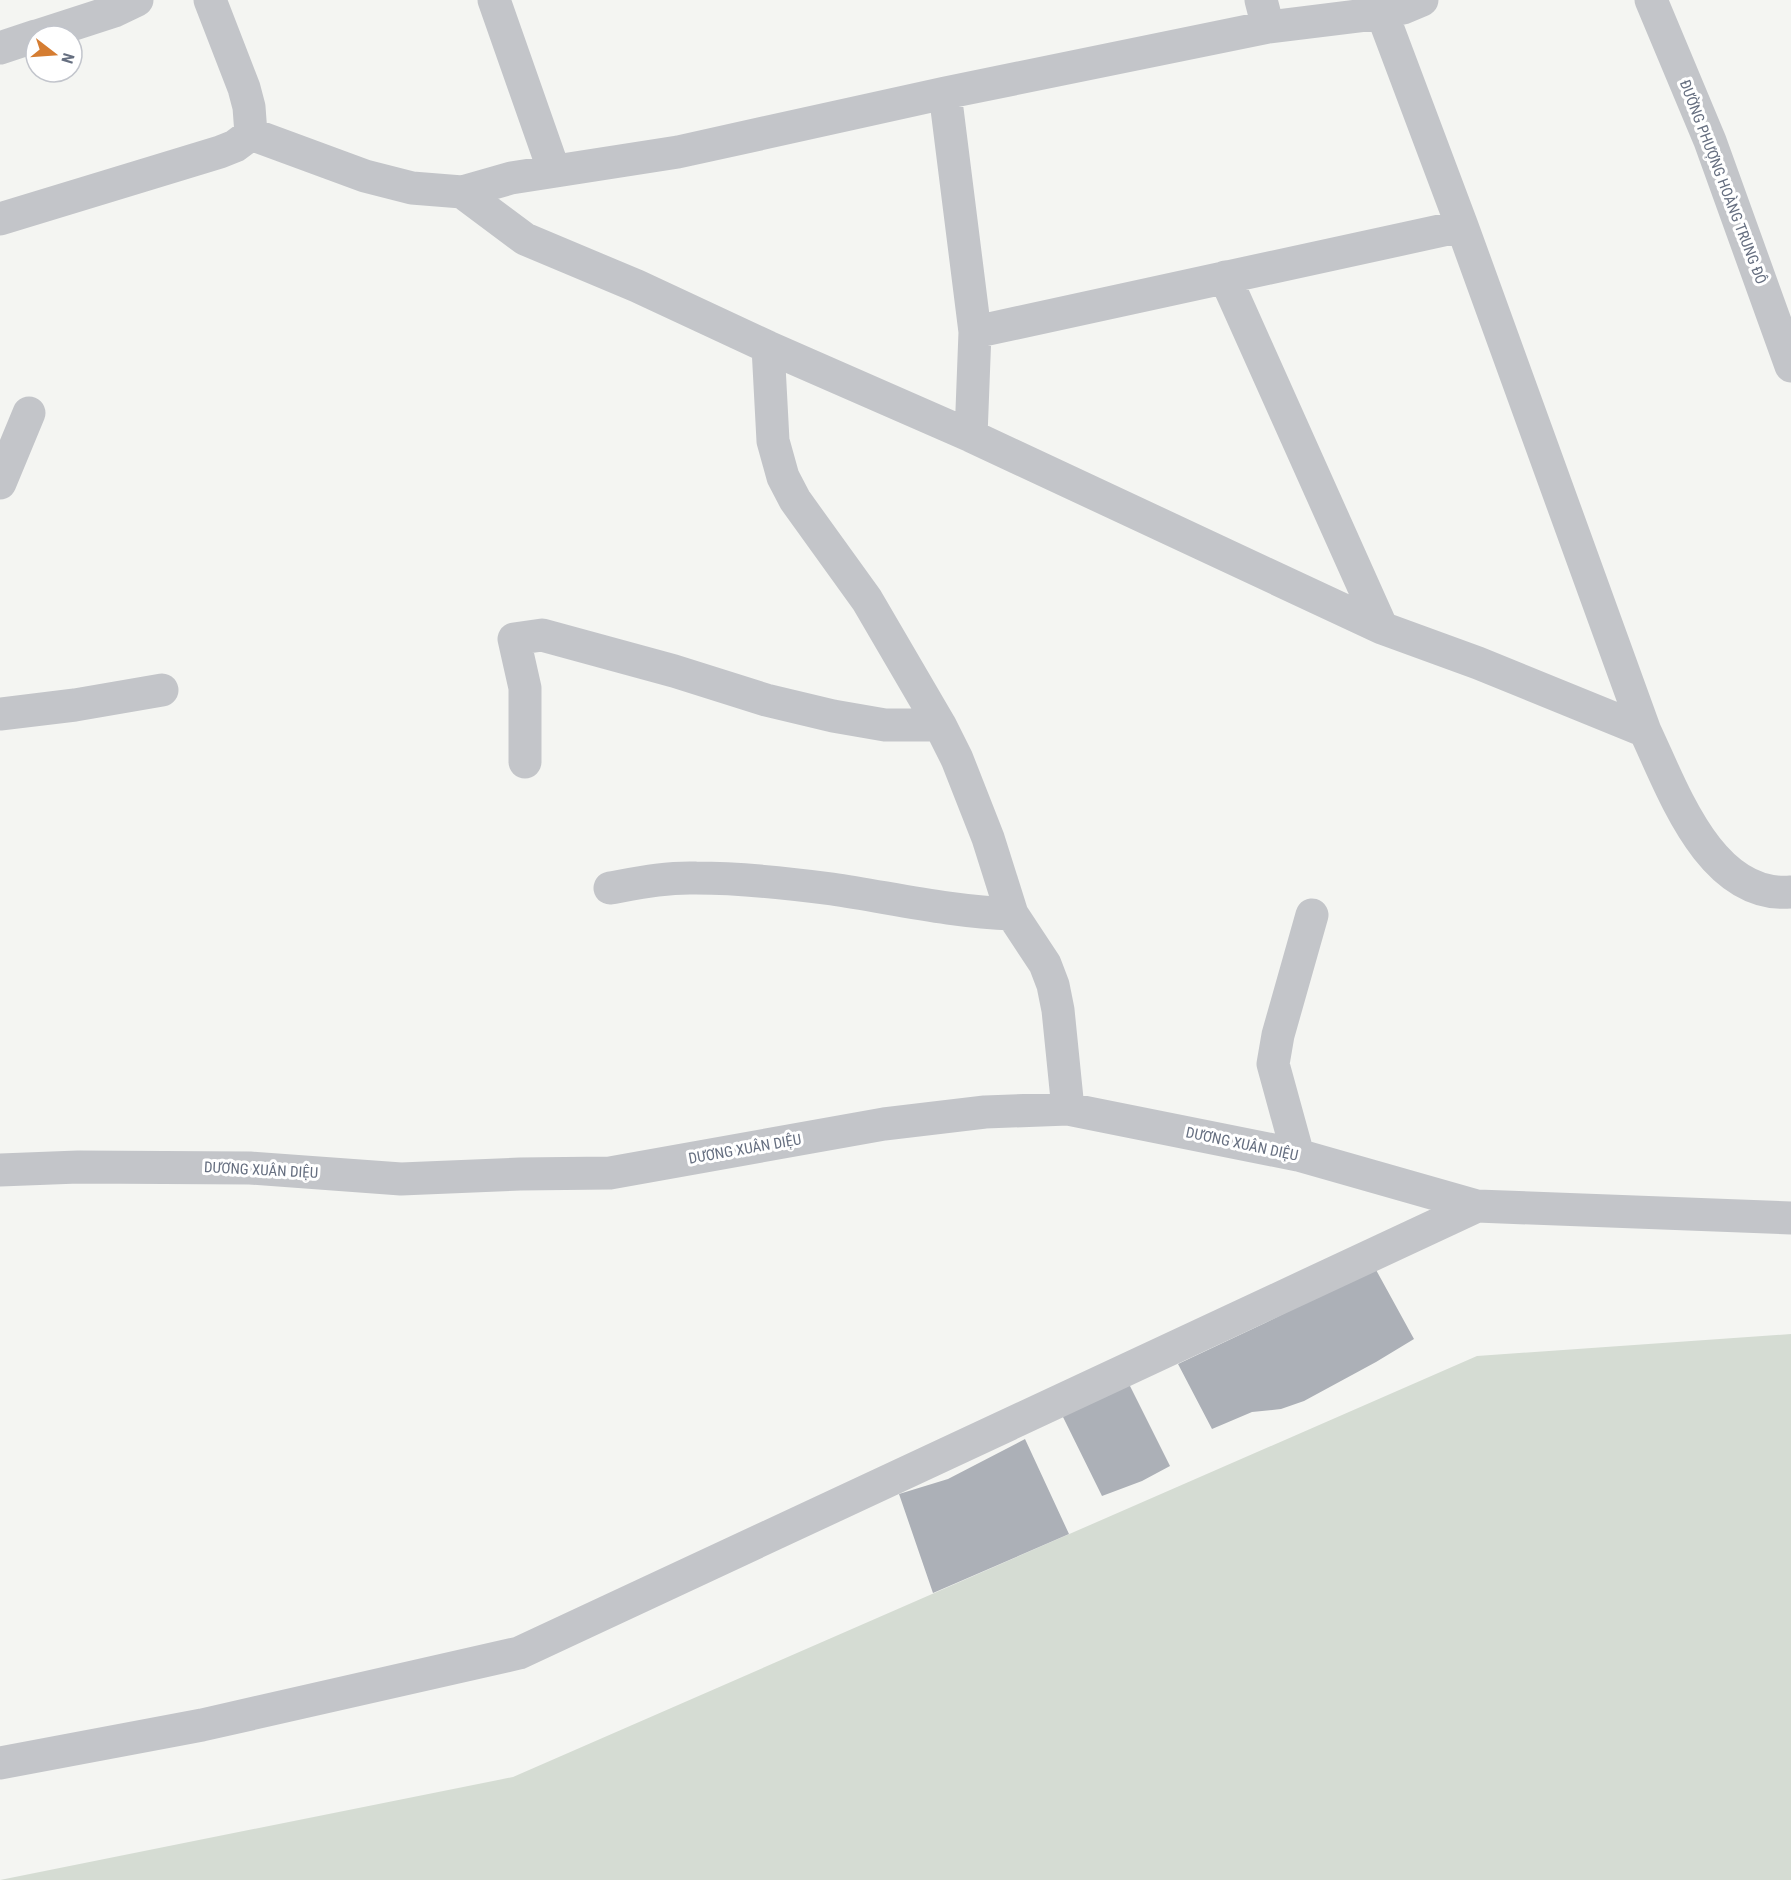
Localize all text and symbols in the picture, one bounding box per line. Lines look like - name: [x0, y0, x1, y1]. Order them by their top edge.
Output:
- north arrow: [24, 24, 84, 84]
- text: N: [57, 51, 78, 66]
- street label: ĐƯỜNG PHƯỢNG HOÀNG TRUNG ĐÔ: [1676, 77, 1770, 287]
- street label: DƯƠNG XUÂN DIỆU: [1184, 1123, 1300, 1165]
- street label: DƯƠNG XUÂN DIỆU: [687, 1130, 803, 1168]
- street label: DƯƠNG XUÂN DIỆU: [203, 1158, 319, 1182]

